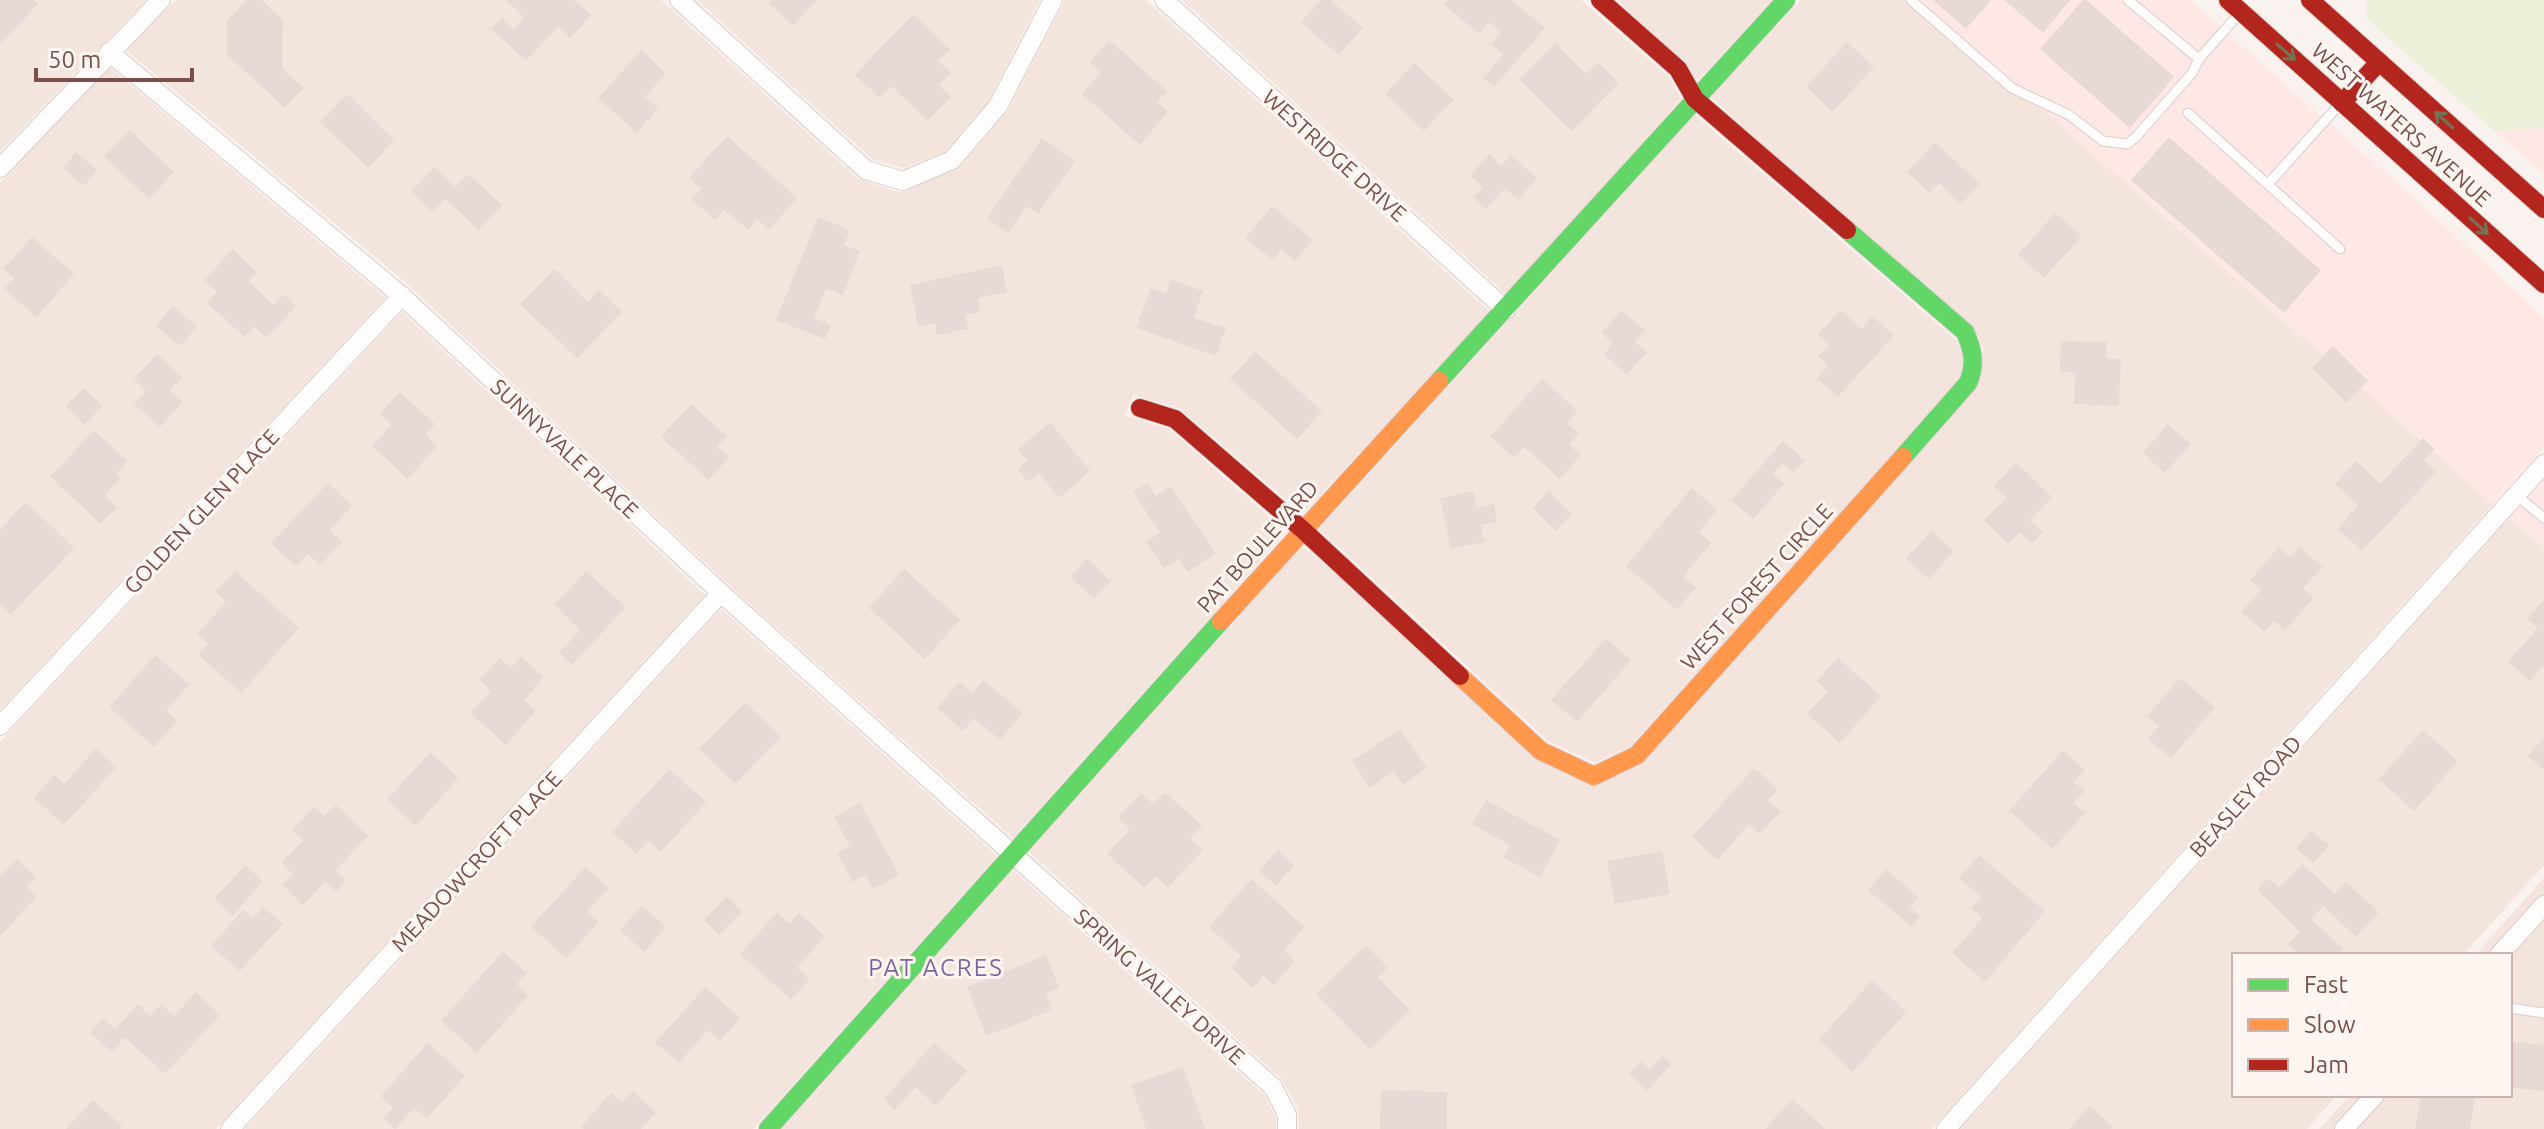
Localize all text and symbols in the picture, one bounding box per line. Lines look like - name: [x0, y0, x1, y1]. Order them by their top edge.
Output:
- scale bar: [36, 32, 192, 82]
- street label: WEST WATERS AVENUE: [2307, 37, 2497, 211]
- one-way arrow: [2275, 43, 2295, 61]
- text: 50 m: [48, 46, 101, 73]
- street label: WESTRIDGE DRIVE: [1258, 84, 1412, 226]
- one-way arrow: [2434, 111, 2455, 130]
- one-way arrow: [2468, 216, 2489, 235]
- street label: SUNNYVALE PLACE: [486, 373, 644, 523]
- street label: GOLDEN GLEN PLACE: [118, 424, 284, 598]
- street label: PAT BOULEVARD: [1191, 475, 1323, 617]
- street label: WEST FOREST CIRCLE: [1675, 498, 1837, 674]
- street label: BEASLEY ROAD: [2184, 730, 2306, 862]
- street label: MEADOWCROFT PLACE: [386, 766, 566, 956]
- street label: SPRING VALLEY DRIVE: [1070, 903, 1250, 1069]
- legend: [2232, 953, 2512, 1097]
- district label: PAT ACRES: [868, 954, 1004, 981]
- text: Fast: [2304, 971, 2348, 998]
- text: Slow: [2304, 1011, 2356, 1038]
- text: Jam: [2304, 1051, 2349, 1078]

